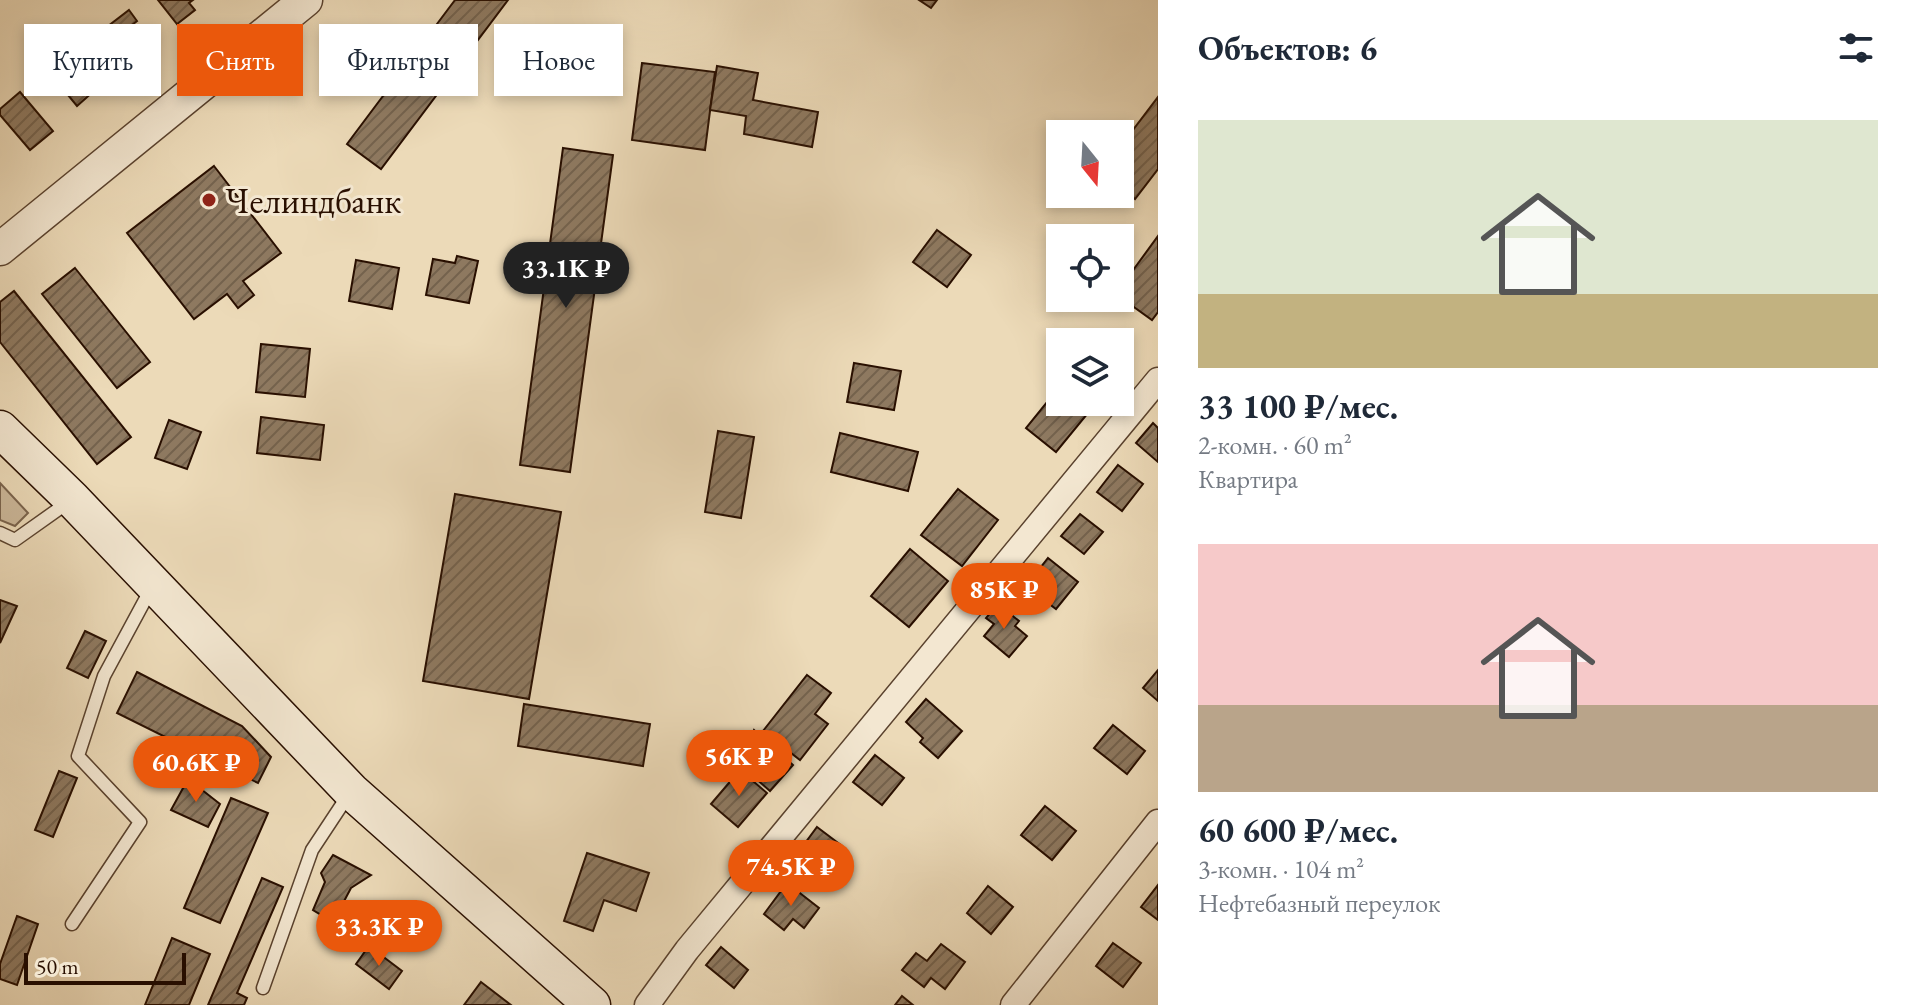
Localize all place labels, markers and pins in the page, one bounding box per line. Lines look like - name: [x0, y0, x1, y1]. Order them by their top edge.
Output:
- place label: Челиндбанк: [225, 177, 402, 224]
- marker: Челиндбанк: [200, 191, 218, 209]
- pin: 33.1K ₽: [492, 242, 640, 310]
- pin: 85K ₽: [948, 563, 1060, 631]
- pin: 56K ₽: [683, 730, 795, 798]
- pin: 60.6K ₽: [122, 736, 270, 804]
- pin: 74.5K ₽: [717, 840, 865, 908]
- pin: 33.3K ₽: [305, 900, 453, 968]

